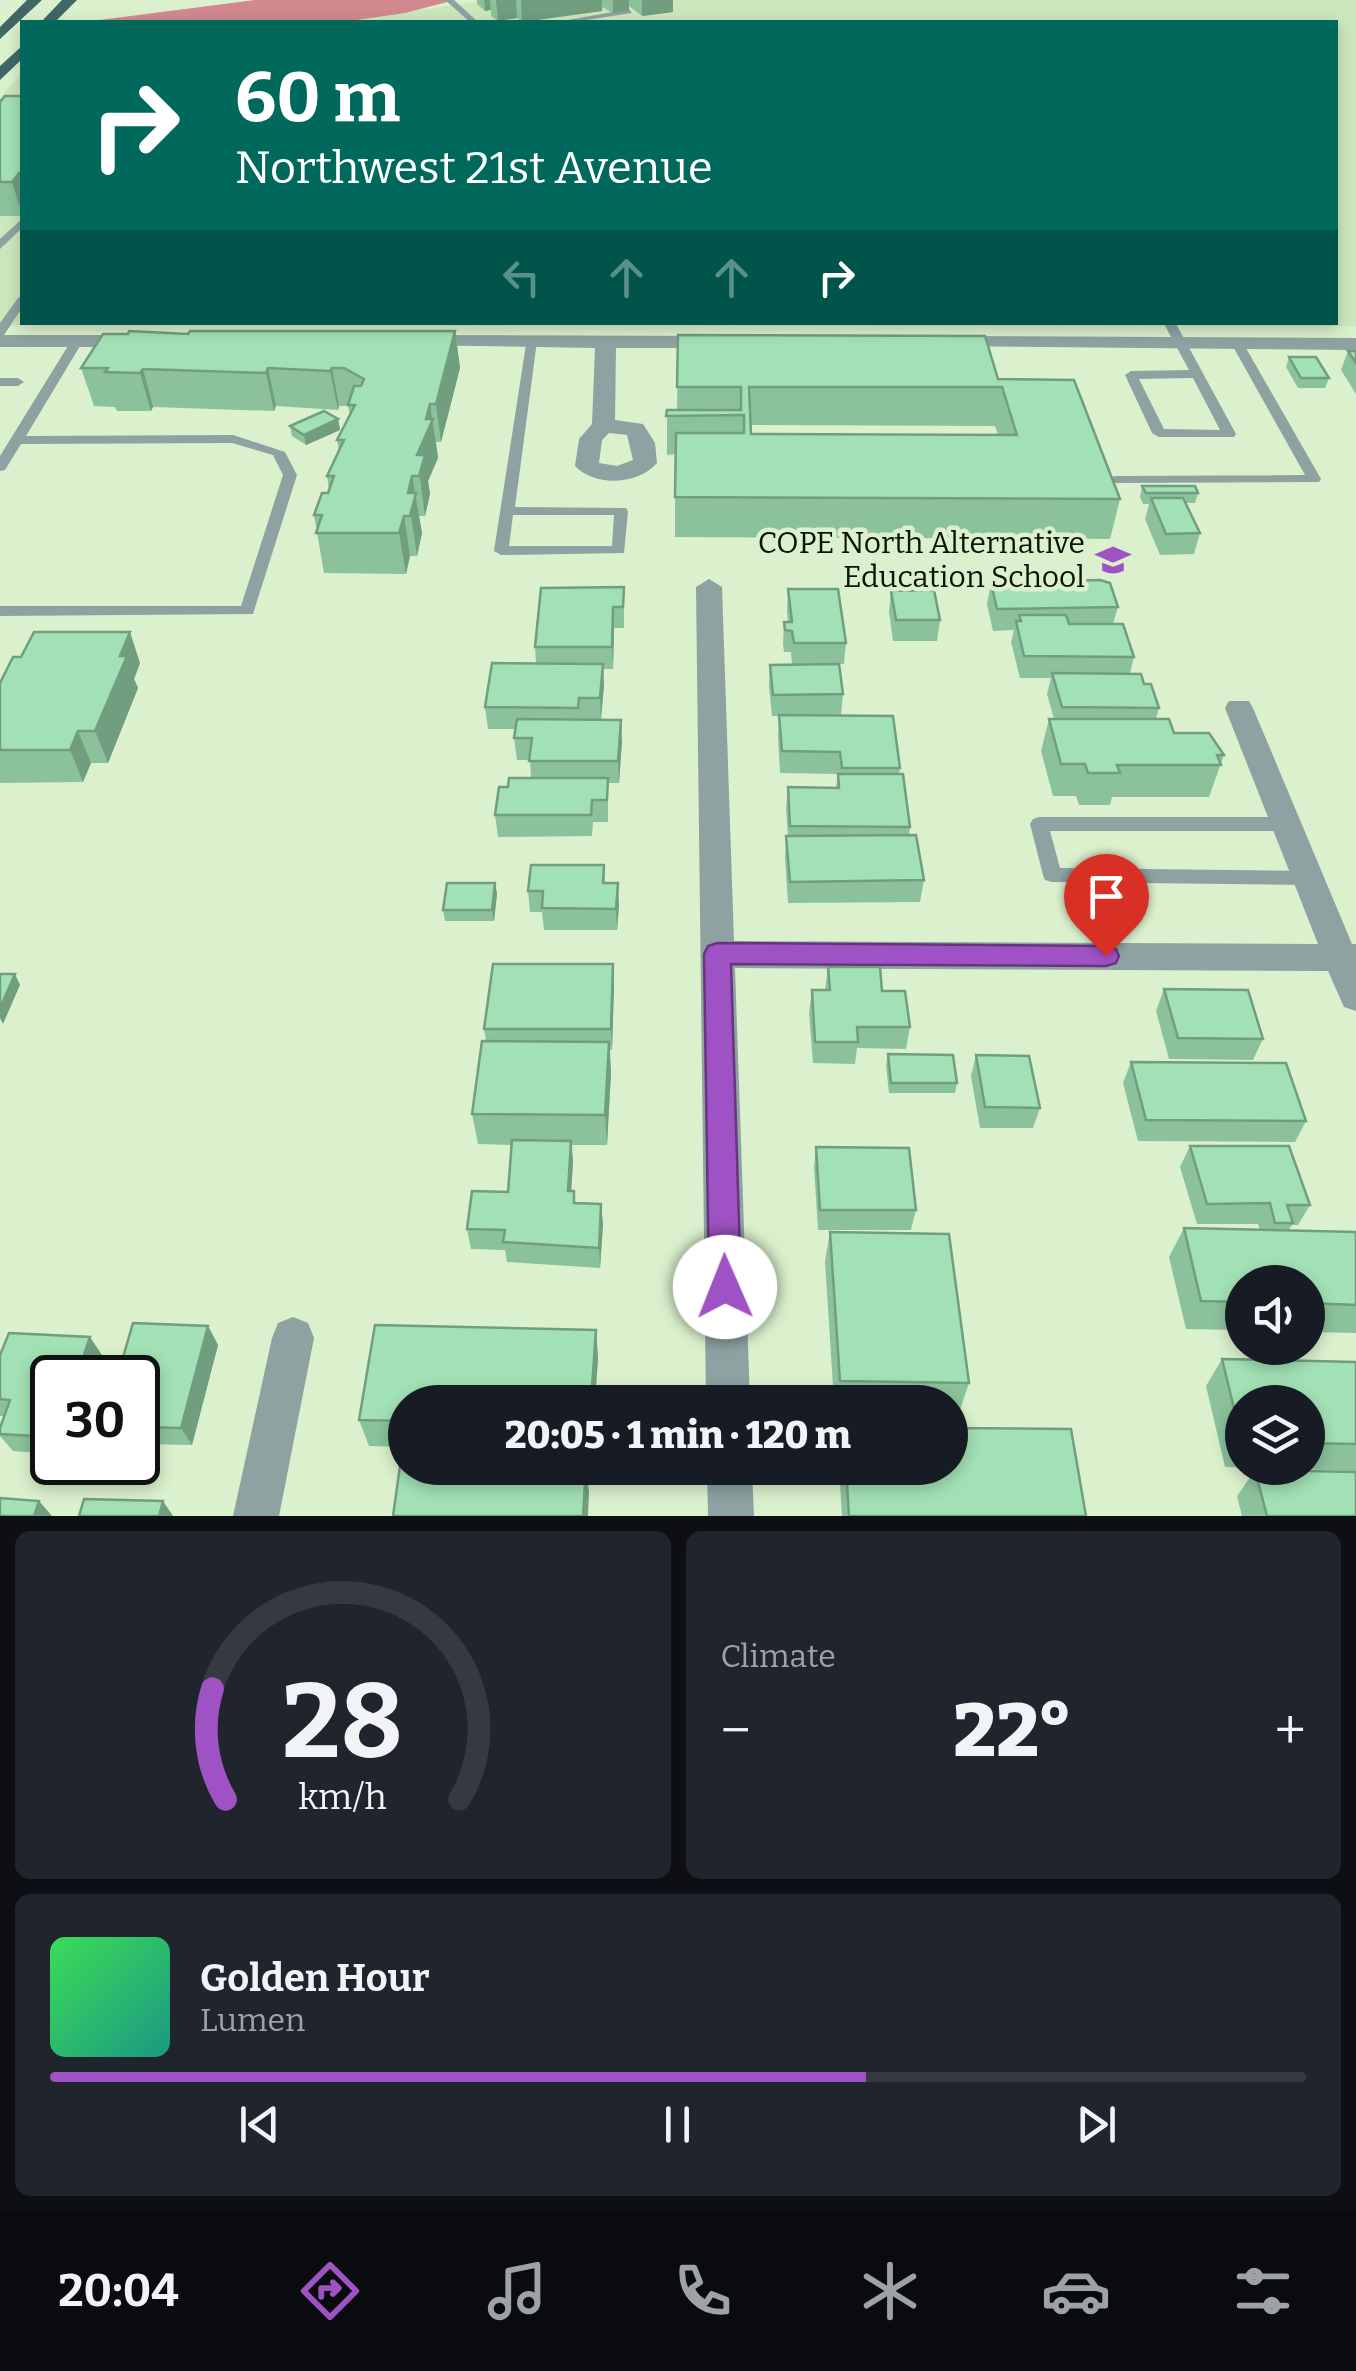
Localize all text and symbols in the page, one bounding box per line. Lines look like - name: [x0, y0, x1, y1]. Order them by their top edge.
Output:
- text: 60 m: [235, 56, 400, 140]
- icon: right: [70, 60, 200, 190]
- text: Northwest 21st Avenue: [235, 141, 713, 195]
- icon: left: [494, 250, 549, 305]
- icon: ahead: [599, 250, 654, 305]
- icon: ahead: [704, 250, 759, 305]
- icon: right: [809, 250, 864, 305]
- place label: COPE North Alternative Education School: [758, 525, 1085, 595]
- school or university icon: COPE North Alternative Education School: [1094, 541, 1132, 579]
- pin: [1064, 854, 1149, 957]
- icon: arrive: [1079, 869, 1134, 924]
- position arrow: [673, 1235, 777, 1339]
- map controls: [1225, 1265, 1325, 1485]
- button: sound: [1225, 1265, 1325, 1365]
- speed limit sign: 30: [30, 1355, 160, 1485]
- button: layers: [1225, 1385, 1325, 1485]
- text: 20:05 · 1 min · 120 m: [505, 1412, 851, 1458]
- text: Climate: [721, 1637, 836, 1675]
- text: 28: [282, 1660, 403, 1785]
- text: 22°: [953, 1686, 1072, 1776]
- text: −: [721, 1698, 751, 1764]
- text: +: [1275, 1698, 1306, 1764]
- text: km/h: [299, 1776, 387, 1818]
- text: Golden Hour: [200, 1955, 430, 2001]
- text: Lumen: [200, 2001, 305, 2039]
- icon: previous: [232, 2097, 287, 2152]
- icon: pause: [650, 2097, 705, 2152]
- icon: next: [1069, 2097, 1124, 2152]
- icon: directions: [295, 2256, 365, 2326]
- icon: music: [482, 2256, 552, 2326]
- icon: phone: [668, 2256, 738, 2326]
- icon: climate: [855, 2256, 925, 2326]
- icon: car: [1041, 2256, 1111, 2326]
- icon: filters: [1228, 2256, 1298, 2326]
- text: 20:04: [58, 2264, 179, 2318]

